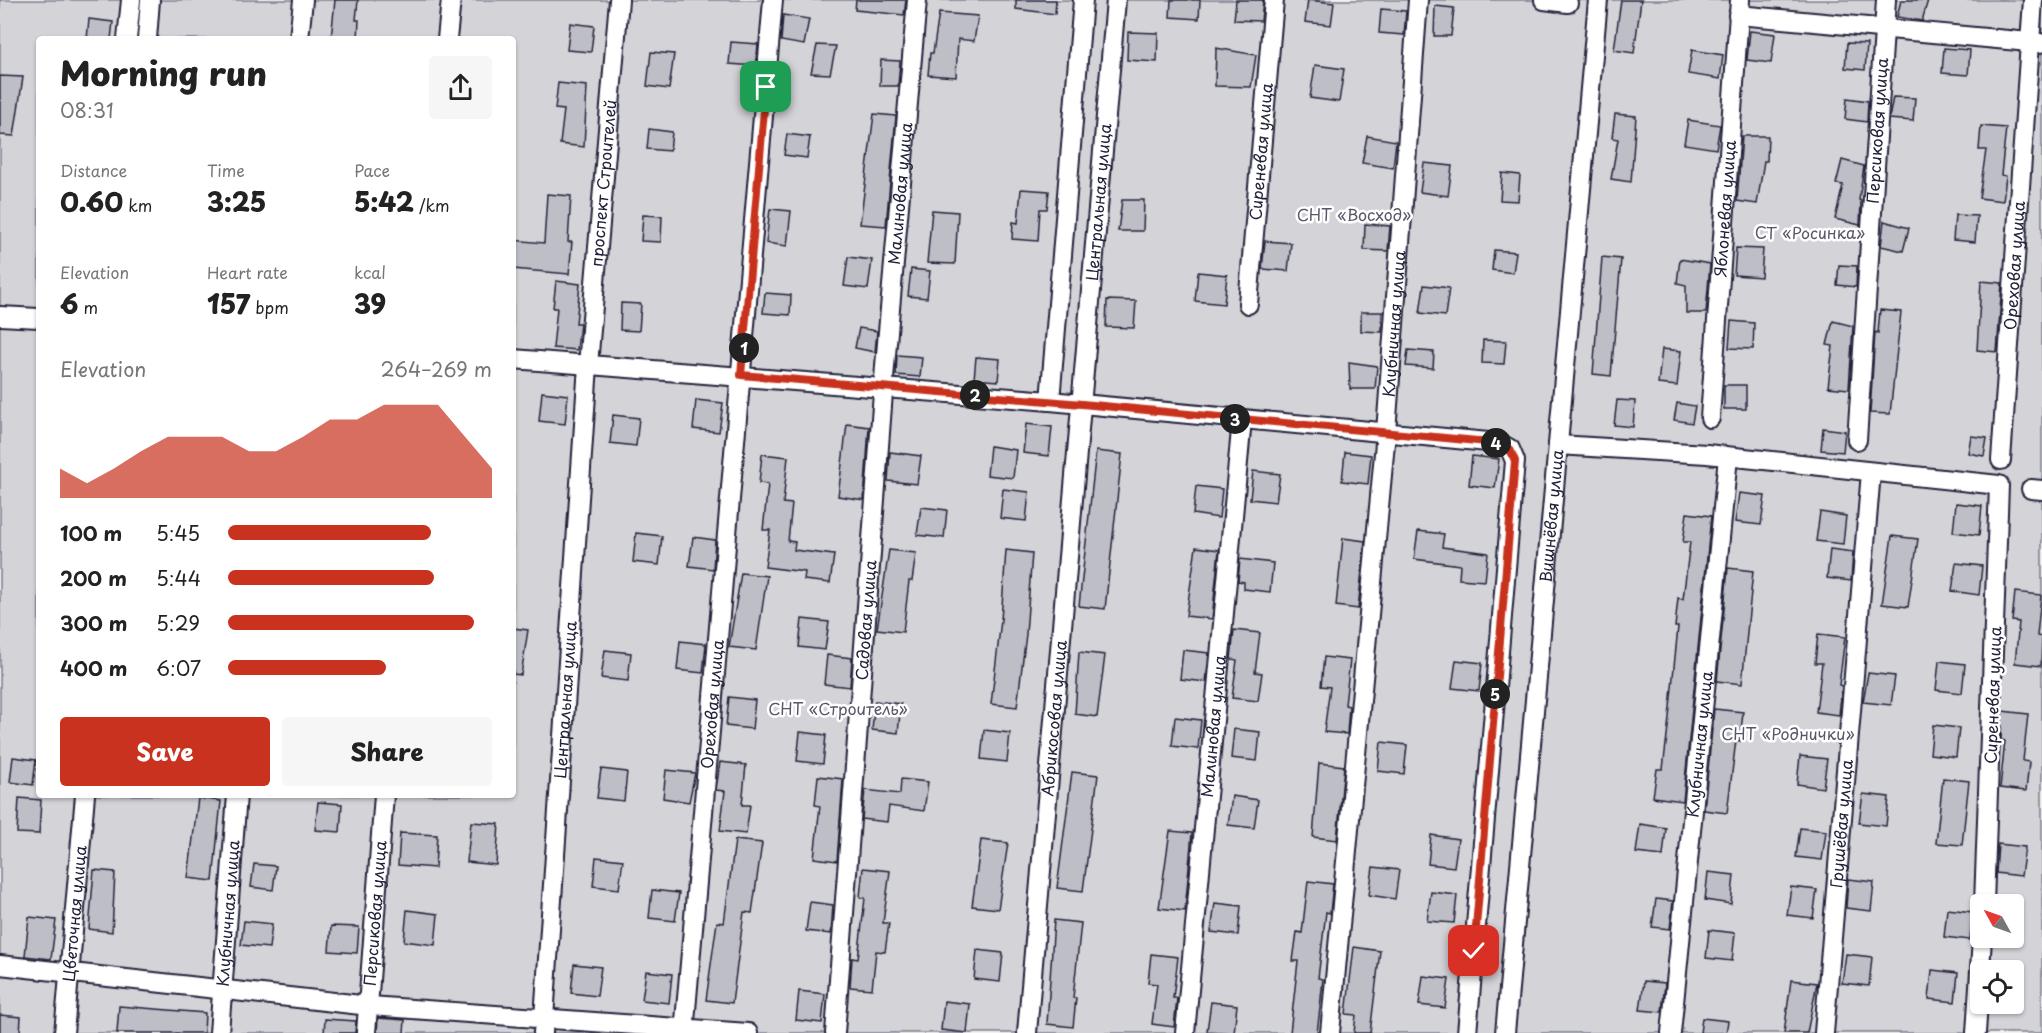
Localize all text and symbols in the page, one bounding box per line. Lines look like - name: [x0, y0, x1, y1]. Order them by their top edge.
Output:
- text: Morning run: [60, 47, 267, 97]
- button: share: [429, 56, 492, 119]
- street label: Персиковая улица: [1860, 57, 1893, 204]
- pin: [740, 61, 791, 112]
- icon: arrive: [749, 70, 782, 103]
- street label: Сиреневая улица: [1242, 82, 1278, 221]
- text: 08:31: [60, 95, 114, 125]
- street label: проспект Строителей: [583, 98, 622, 268]
- street label: Малиновая улица: [881, 121, 917, 266]
- street label: Центральная улица: [1079, 122, 1116, 282]
- street label: Яблоневая улица: [1707, 139, 1741, 278]
- text: Distance: [60, 158, 127, 182]
- text: Time: [207, 158, 245, 182]
- text: Pace: [354, 158, 390, 182]
- text: 0.60: [60, 182, 123, 221]
- text: 3:25: [207, 182, 266, 221]
- text: 5:42: [354, 182, 414, 221]
- text: km: [123, 193, 152, 217]
- text: /km: [414, 193, 450, 217]
- street label: Ореховая улица: [1997, 200, 2030, 331]
- park label: СНТ «Восход»: [1297, 202, 1411, 226]
- park label: СТ «Росинка»: [1755, 220, 1865, 244]
- street label: Клубничная улица: [1376, 250, 1410, 398]
- text: Elevation: [60, 260, 129, 284]
- text: Heart rate: [207, 260, 288, 284]
- text: kcal: [354, 260, 386, 284]
- text: 6: [60, 284, 78, 323]
- text: 157: [207, 284, 250, 323]
- text: 39: [354, 284, 386, 323]
- text: m: [78, 295, 98, 319]
- text: bpm: [250, 295, 289, 319]
- pin: 1: [729, 333, 759, 363]
- text: 1: [740, 336, 748, 360]
- text: Elevation: [60, 354, 146, 384]
- text: 264–269 m: [380, 354, 492, 384]
- pin: 2: [960, 380, 990, 410]
- text: 2: [969, 383, 981, 407]
- pin: 3: [1220, 404, 1250, 434]
- text: 3: [1230, 407, 1240, 431]
- pin: 4: [1481, 428, 1511, 458]
- text: 4: [1491, 431, 1501, 455]
- street label: Вишнёвая улица: [1533, 449, 1568, 583]
- text: 100 m: [60, 518, 122, 548]
- text: 5:45: [156, 518, 200, 548]
- street label: Садовая улица: [848, 559, 881, 681]
- text: 200 m: [60, 563, 127, 593]
- text: 5:44: [156, 563, 201, 593]
- text: 300 m: [60, 608, 128, 638]
- text: 5:29: [156, 608, 200, 638]
- street label: Центральная улица: [547, 620, 582, 779]
- street label: Сиреневая улица: [1978, 626, 2006, 764]
- street label: Ореховая улица: [694, 639, 729, 770]
- street label: Абрикосовая улица: [1034, 639, 1072, 797]
- text: 400 m: [60, 653, 128, 683]
- text: 6:07: [156, 653, 201, 683]
- street label: Малиновая улица: [1194, 654, 1231, 798]
- street label: Клубничная улица: [1679, 670, 1718, 819]
- pin: 5: [1480, 679, 1510, 709]
- text: 5: [1490, 682, 1500, 706]
- park label: СНТ «Строитель»: [768, 696, 908, 720]
- button: Save: [60, 717, 270, 786]
- button: Share: [282, 717, 492, 786]
- park label: СНТ «Роднички»: [1721, 721, 1855, 745]
- street label: Грушёвая улица: [1823, 758, 1858, 889]
- street label: Клубничная улица: [210, 839, 245, 988]
- street label: Персиковая улица: [357, 840, 392, 987]
- street label: Цветочная улица: [56, 844, 92, 983]
- north arrow: [1970, 894, 2024, 948]
- map controls: [1970, 894, 2024, 1014]
- pin: [1448, 925, 1499, 976]
- icon: check: [1457, 934, 1490, 967]
- button: locate: [1970, 960, 2024, 1014]

